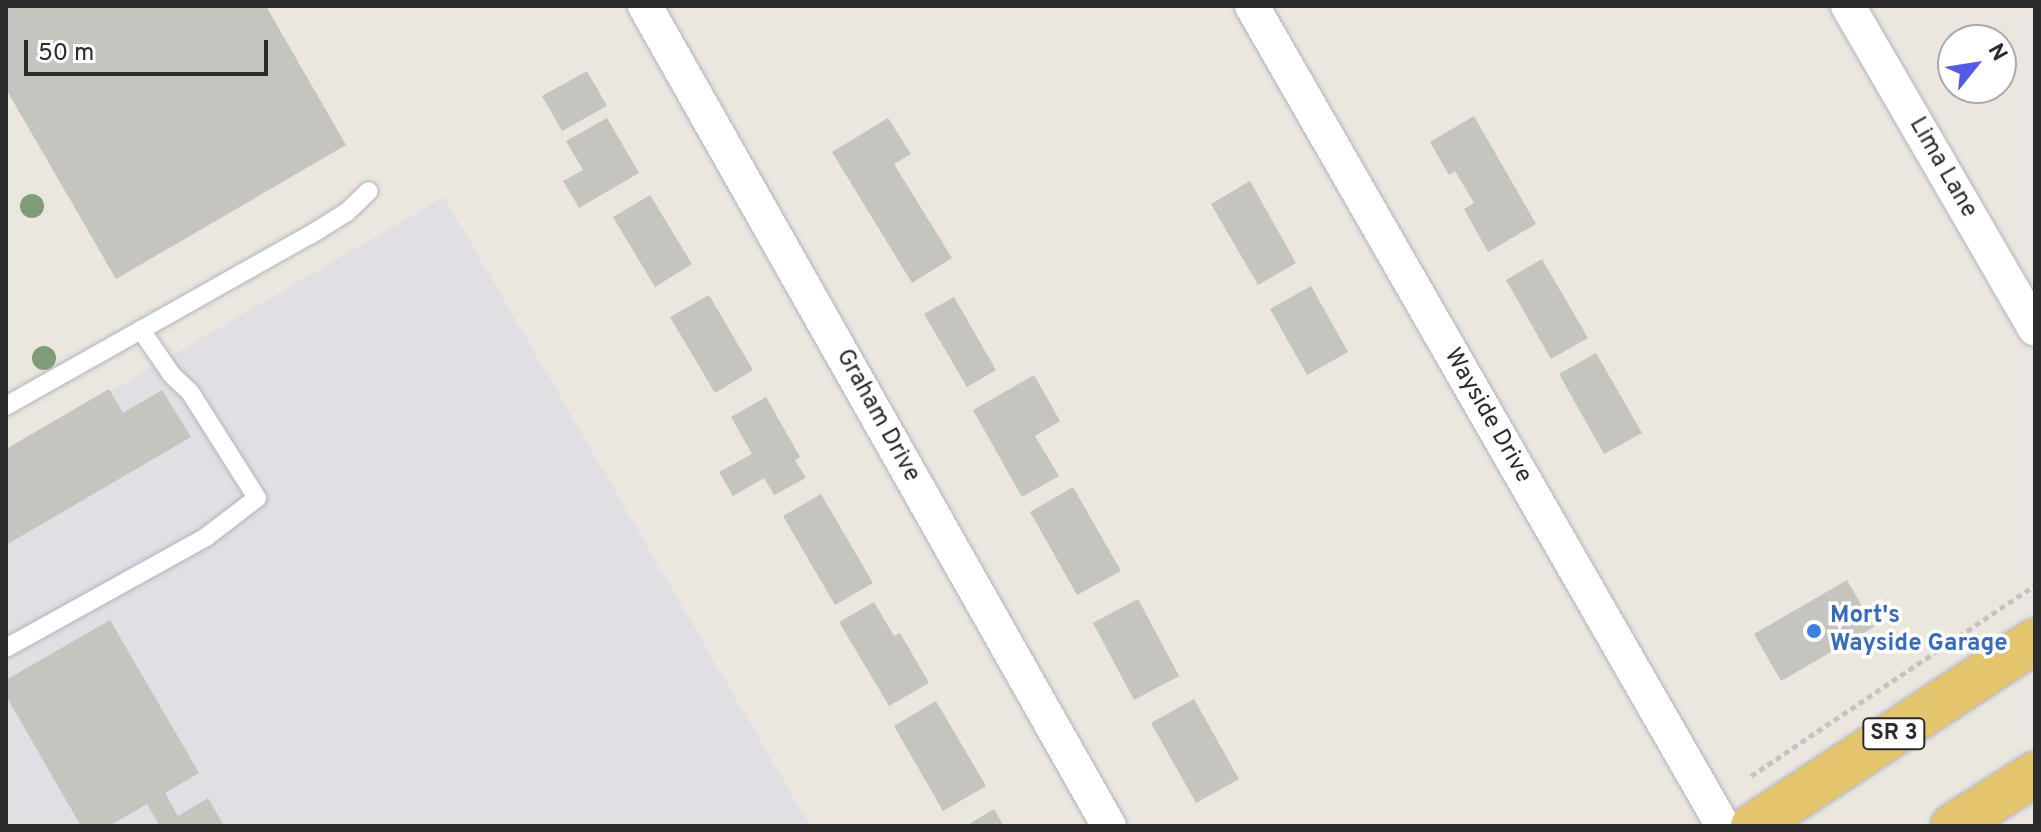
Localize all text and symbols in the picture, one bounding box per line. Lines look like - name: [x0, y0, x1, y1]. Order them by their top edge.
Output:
- scale bar: [28, 24, 272, 74]
- north arrow: [1937, 24, 2017, 104]
- text: 50 m: [38, 39, 94, 69]
- text: N: [1981, 39, 2012, 66]
- street label: Lima Lane: [1902, 113, 1982, 223]
- street label: Wayside Drive: [1437, 344, 1537, 488]
- street label: Graham Drive: [829, 345, 925, 487]
- place label: Mort's Wayside Garage: [1830, 603, 2008, 659]
- marker: Mort's Wayside Garage: [1805, 622, 1823, 640]
- road number: SR 3: [1862, 716, 1926, 752]

